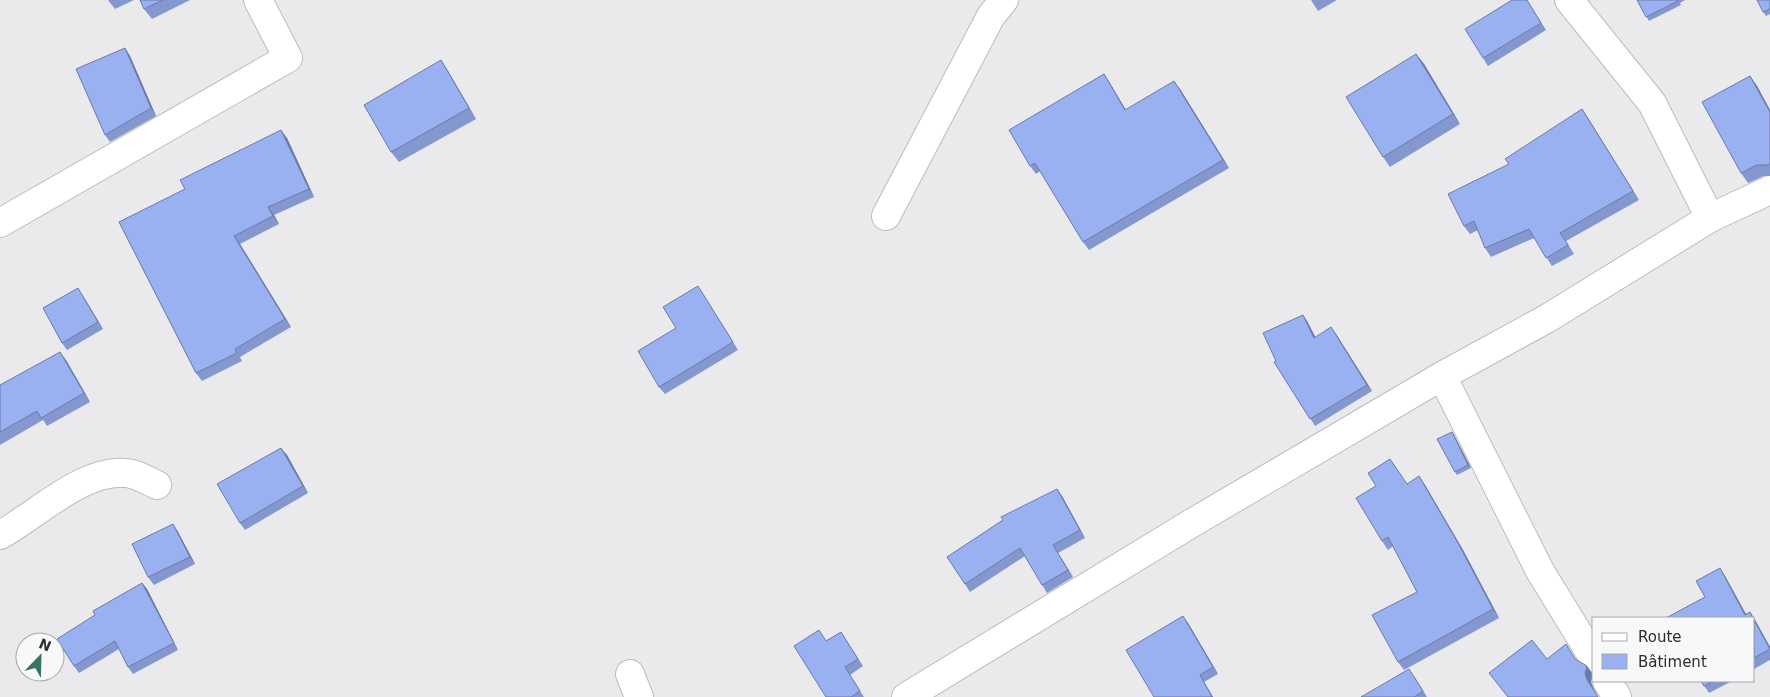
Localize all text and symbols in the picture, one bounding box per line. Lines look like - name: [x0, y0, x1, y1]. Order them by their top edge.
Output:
- legend: [1592, 617, 1755, 682]
- text: Route: [1638, 628, 1682, 646]
- north arrow: [15, 632, 65, 682]
- text: N: [37, 635, 54, 655]
- text: Bâtiment: [1638, 653, 1707, 671]

